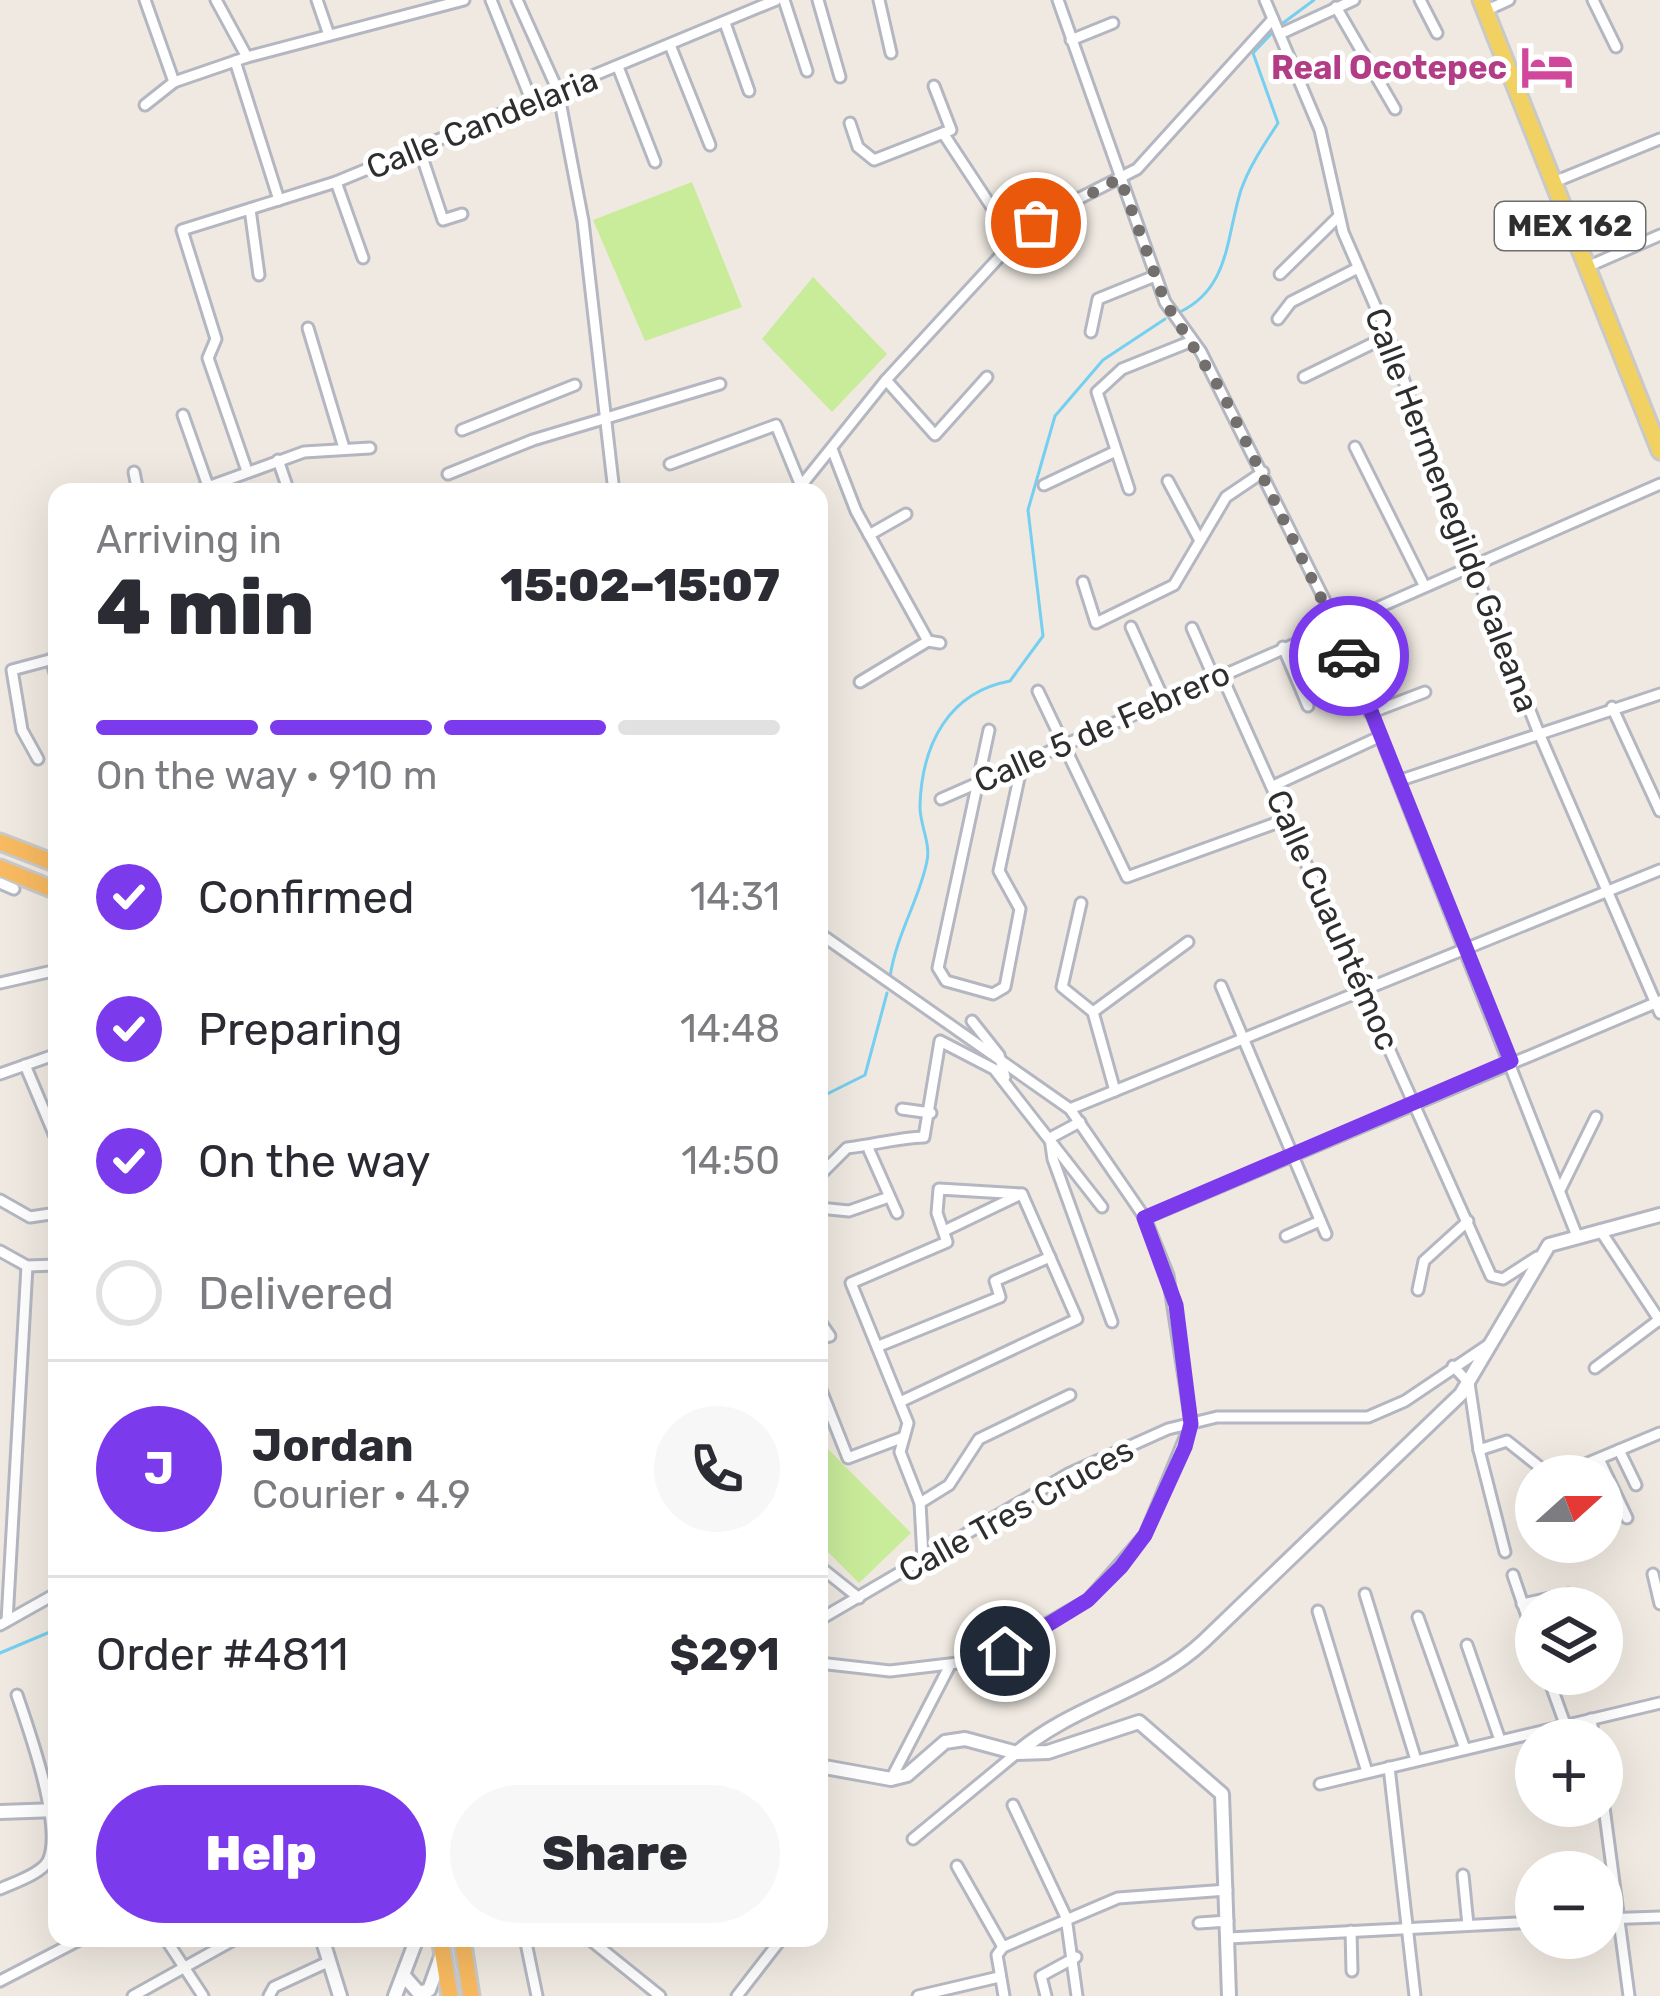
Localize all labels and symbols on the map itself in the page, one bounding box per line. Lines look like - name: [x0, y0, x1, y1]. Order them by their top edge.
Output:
- hotel icon: Real Ocotepec: [1518, 38, 1576, 96]
- place label: Real Ocotepec: [1271, 48, 1507, 87]
- street label: Calle Candelaria: [361, 59, 603, 187]
- pin: [985, 172, 1087, 274]
- road number: MEX 162: [1495, 202, 1645, 250]
- street label: Calle Hermenegildo Galeana: [1357, 302, 1547, 718]
- courier: [1289, 596, 1409, 716]
- street label: Calle 5 de Febrero: [968, 653, 1236, 801]
- street label: Calle Cuauhtémoc: [1258, 784, 1408, 1056]
- street label: Calle Tres Cruces: [892, 1429, 1140, 1591]
- north arrow: [1515, 1455, 1623, 1563]
- pin: [954, 1600, 1056, 1702]

